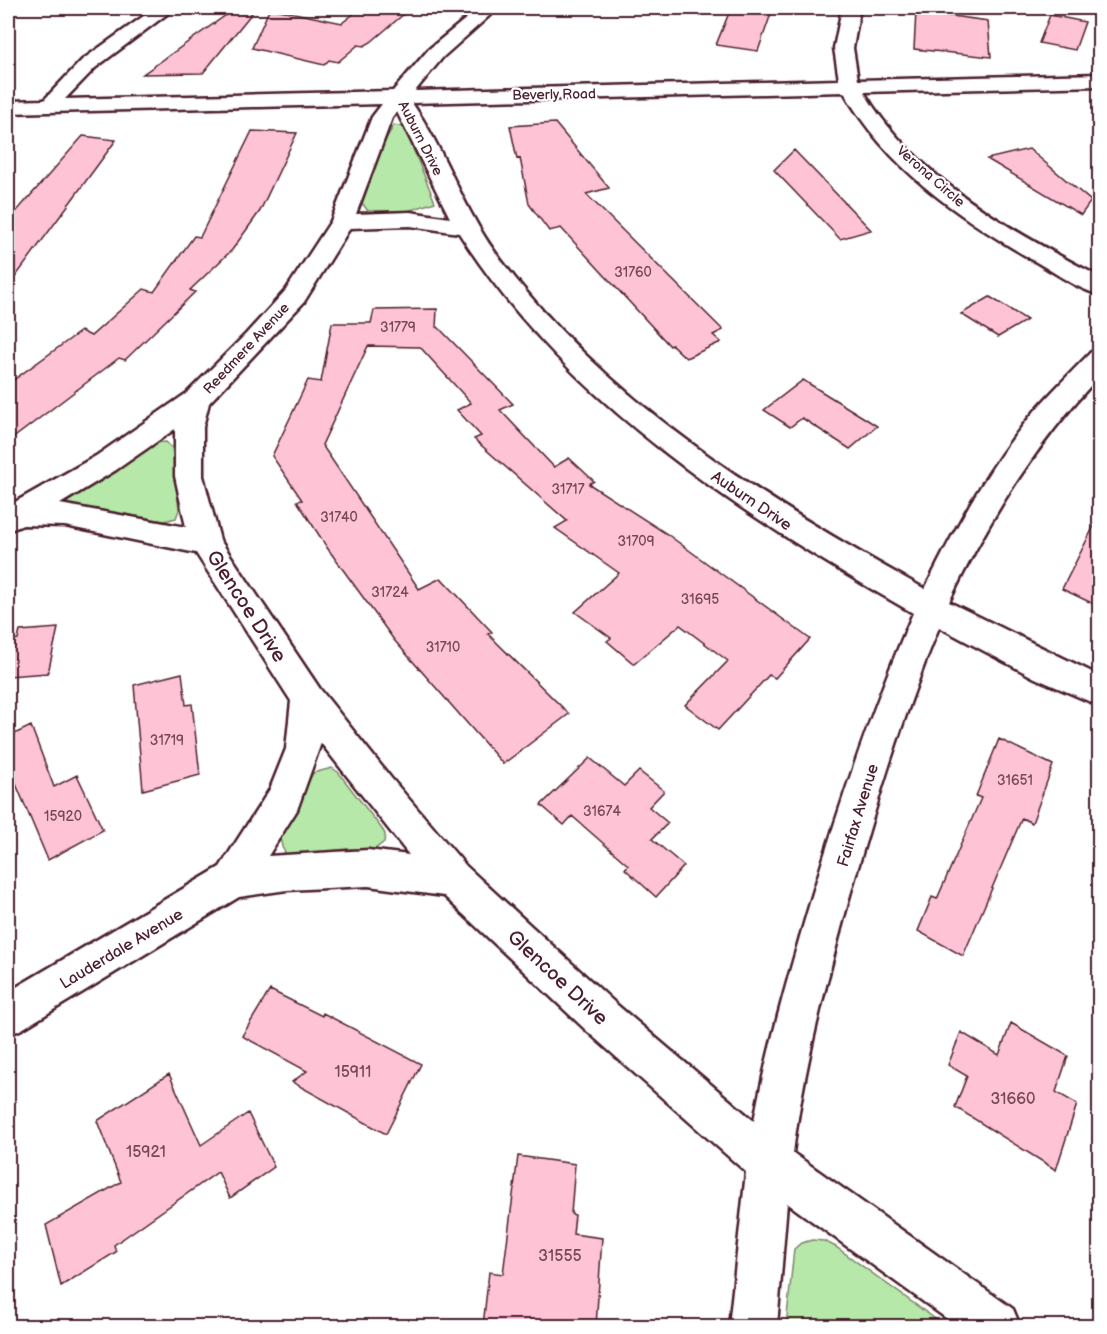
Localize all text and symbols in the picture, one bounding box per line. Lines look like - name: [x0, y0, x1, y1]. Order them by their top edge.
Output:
- street label: Beverly Road: [512, 85, 596, 104]
- street label: Auburn Drive: [395, 98, 447, 178]
- street label: Verona Circle: [893, 142, 968, 211]
- house number: 31760: [614, 264, 652, 281]
- street label: Reedmere Avenue: [200, 299, 293, 397]
- house number: 31779: [380, 319, 416, 336]
- street label: Auburn Drive: [707, 467, 795, 535]
- house number: 31717: [551, 481, 585, 498]
- house number: 31740: [320, 509, 358, 526]
- house number: 31709: [617, 533, 655, 550]
- street label: Glencoe Drive: [201, 546, 291, 667]
- house number: 31724: [371, 584, 409, 601]
- house number: 31695: [681, 591, 719, 608]
- house number: 31710: [426, 639, 460, 656]
- house number: 31719: [150, 732, 184, 749]
- street label: Fairfax Avenue: [834, 761, 883, 869]
- house number: 31651: [997, 772, 1033, 789]
- house number: 31674: [583, 803, 621, 820]
- house number: 15920: [44, 808, 82, 825]
- street label: Lauderdale Avenue: [57, 905, 187, 993]
- street label: Glencoe Drive: [502, 925, 613, 1030]
- house number: 15911: [335, 1063, 372, 1082]
- house number: 31660: [991, 1090, 1036, 1109]
- house number: 15921: [126, 1143, 166, 1162]
- house number: 31555: [538, 1247, 582, 1266]

